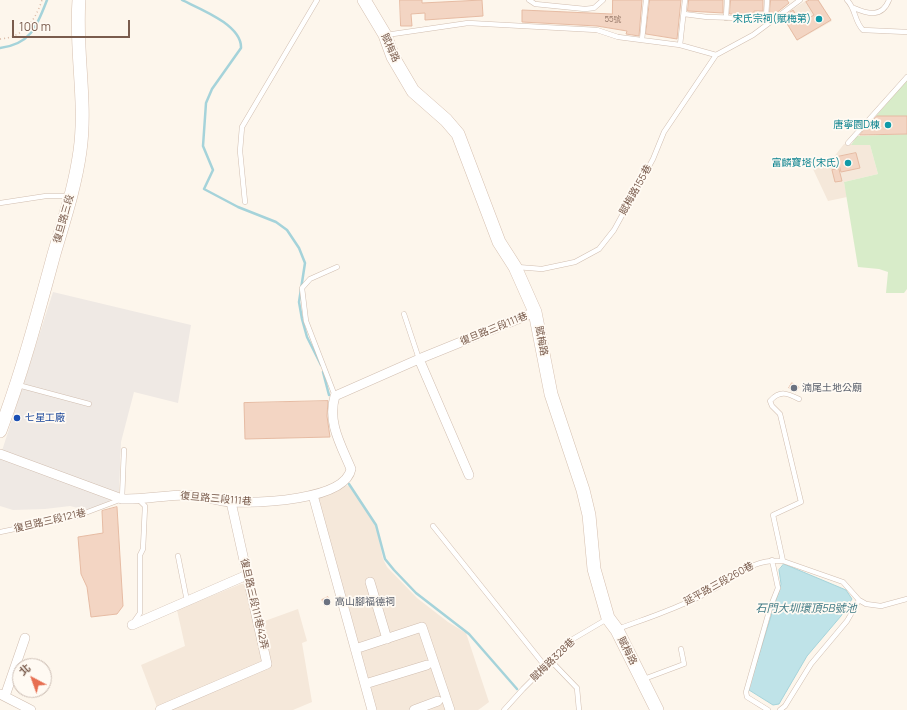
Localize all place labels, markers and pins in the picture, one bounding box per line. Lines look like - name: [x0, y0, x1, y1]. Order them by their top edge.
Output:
- place label: 宋氏宗祠(賦梅第): [732, 13, 811, 25]
- marker: 宋氏宗祠(賦梅第): [814, 14, 824, 24]
- place label: 唐寧園D棟: [833, 119, 880, 131]
- marker: 唐寧園D棟: [883, 120, 893, 130]
- place label: 富麟寶塔(宋氏): [771, 157, 840, 169]
- marker: 富麟寶塔(宋氏): [843, 158, 853, 168]
- place label: 湳尾土地公廟: [802, 382, 862, 394]
- marker: 湳尾土地公廟: [789, 383, 799, 393]
- place label: 七星工廠: [25, 412, 65, 424]
- marker: 七星工廠: [12, 413, 22, 423]
- place label: 高山腳福德祠: [335, 596, 395, 608]
- marker: 高山腳福德祠: [322, 597, 332, 607]

